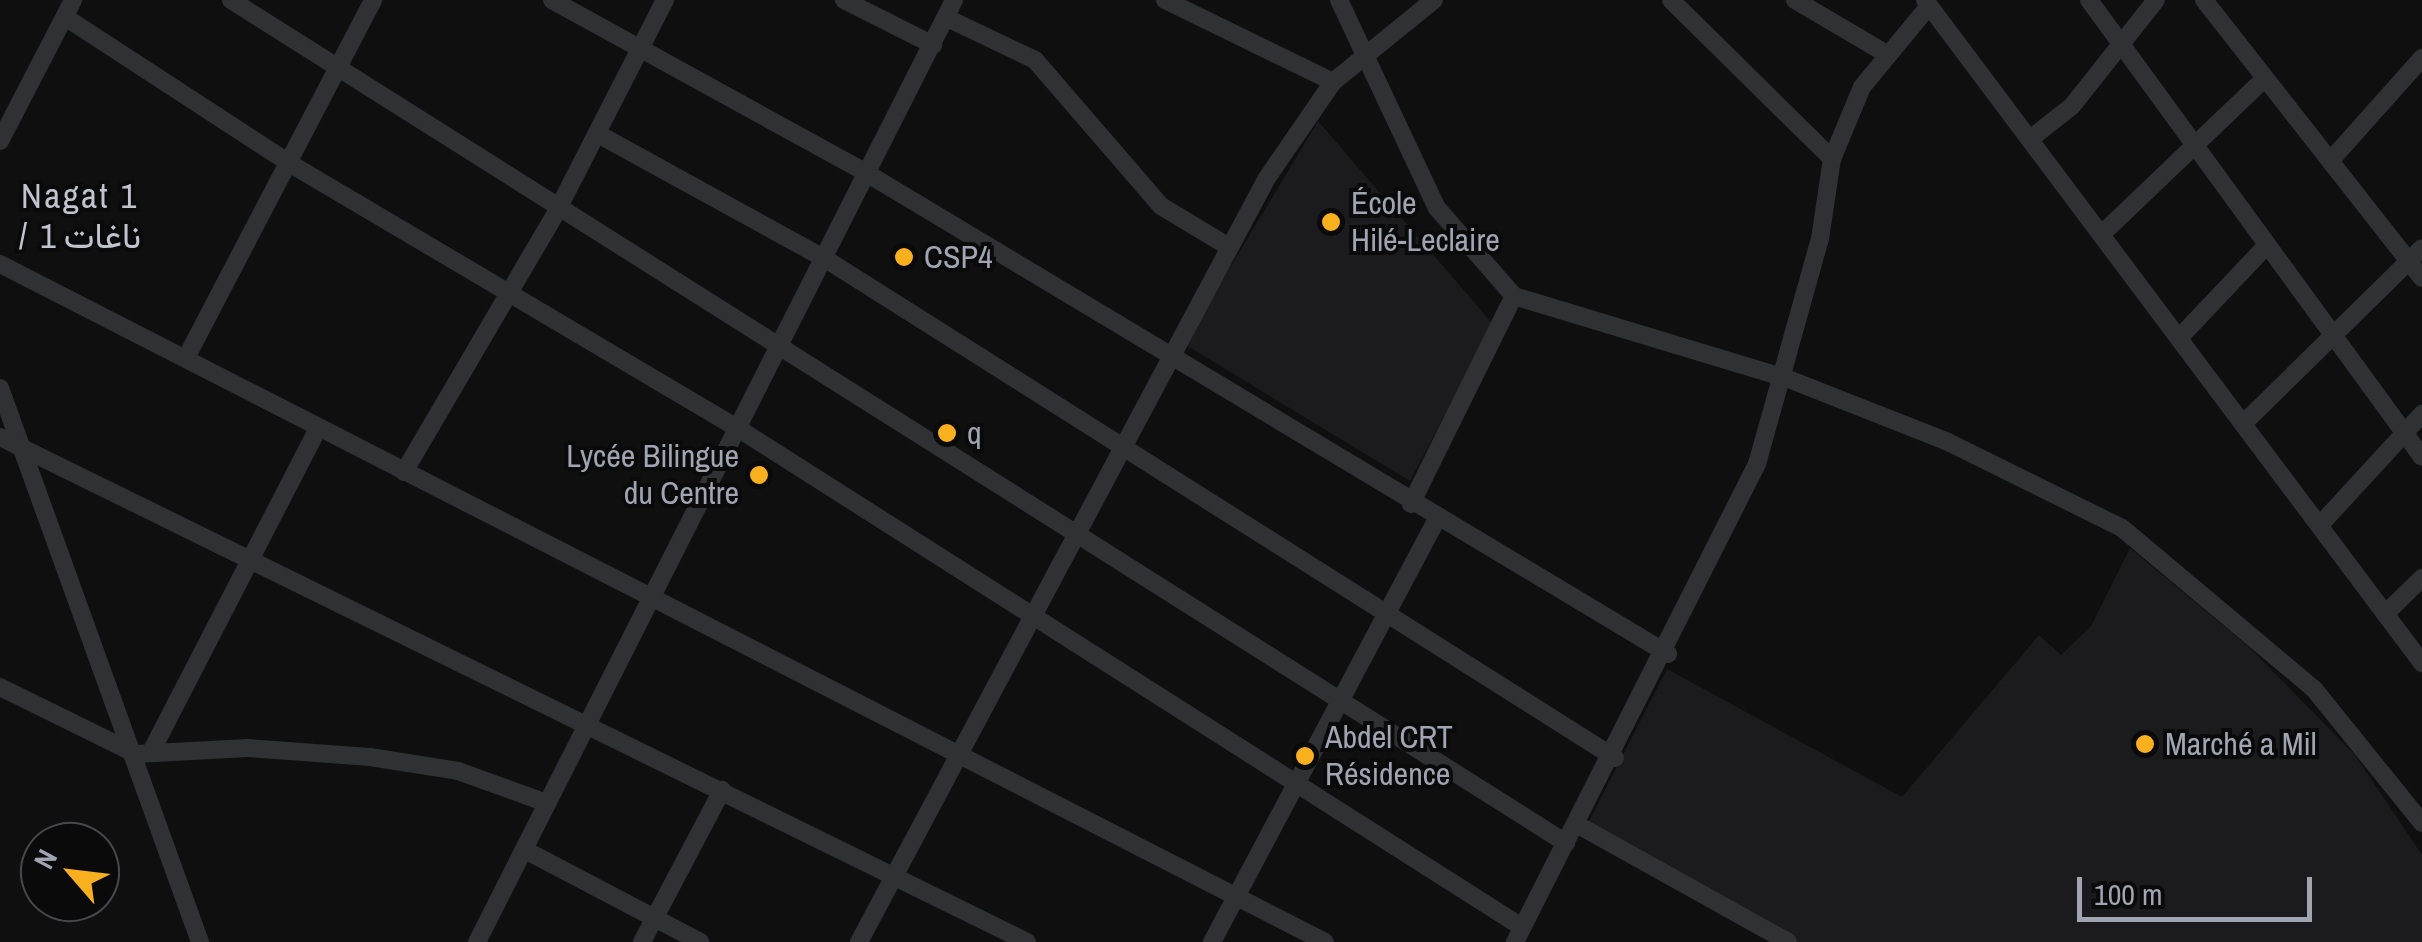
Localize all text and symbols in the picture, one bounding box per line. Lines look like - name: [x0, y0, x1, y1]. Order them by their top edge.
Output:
- district label: Nagat 1 / ناغات 1: [21, 175, 139, 257]
- place label: École Hilé-Leclaire: [1351, 185, 1500, 260]
- marker: École Hilé-Leclaire: [1320, 211, 1342, 233]
- place label: CSP4: [924, 238, 993, 276]
- marker: CSP4: [893, 246, 915, 268]
- place label: q: [967, 414, 982, 452]
- marker: q: [936, 422, 958, 444]
- place label: Lycée Bilingue du Centre: [566, 438, 739, 513]
- marker: Lycée Bilingue du Centre: [748, 464, 770, 486]
- place label: Abdel CRT Résidence: [1325, 719, 1453, 794]
- place label: Marché a Mil: [2165, 725, 2317, 763]
- marker: Marché a Mil: [2134, 733, 2156, 755]
- marker: Abdel CRT Résidence: [1294, 745, 1316, 767]
- north arrow: [20, 822, 120, 922]
- text: N: [25, 843, 66, 875]
- scale bar: [2082, 857, 2317, 919]
- text: 100 m: [2094, 874, 2162, 914]

